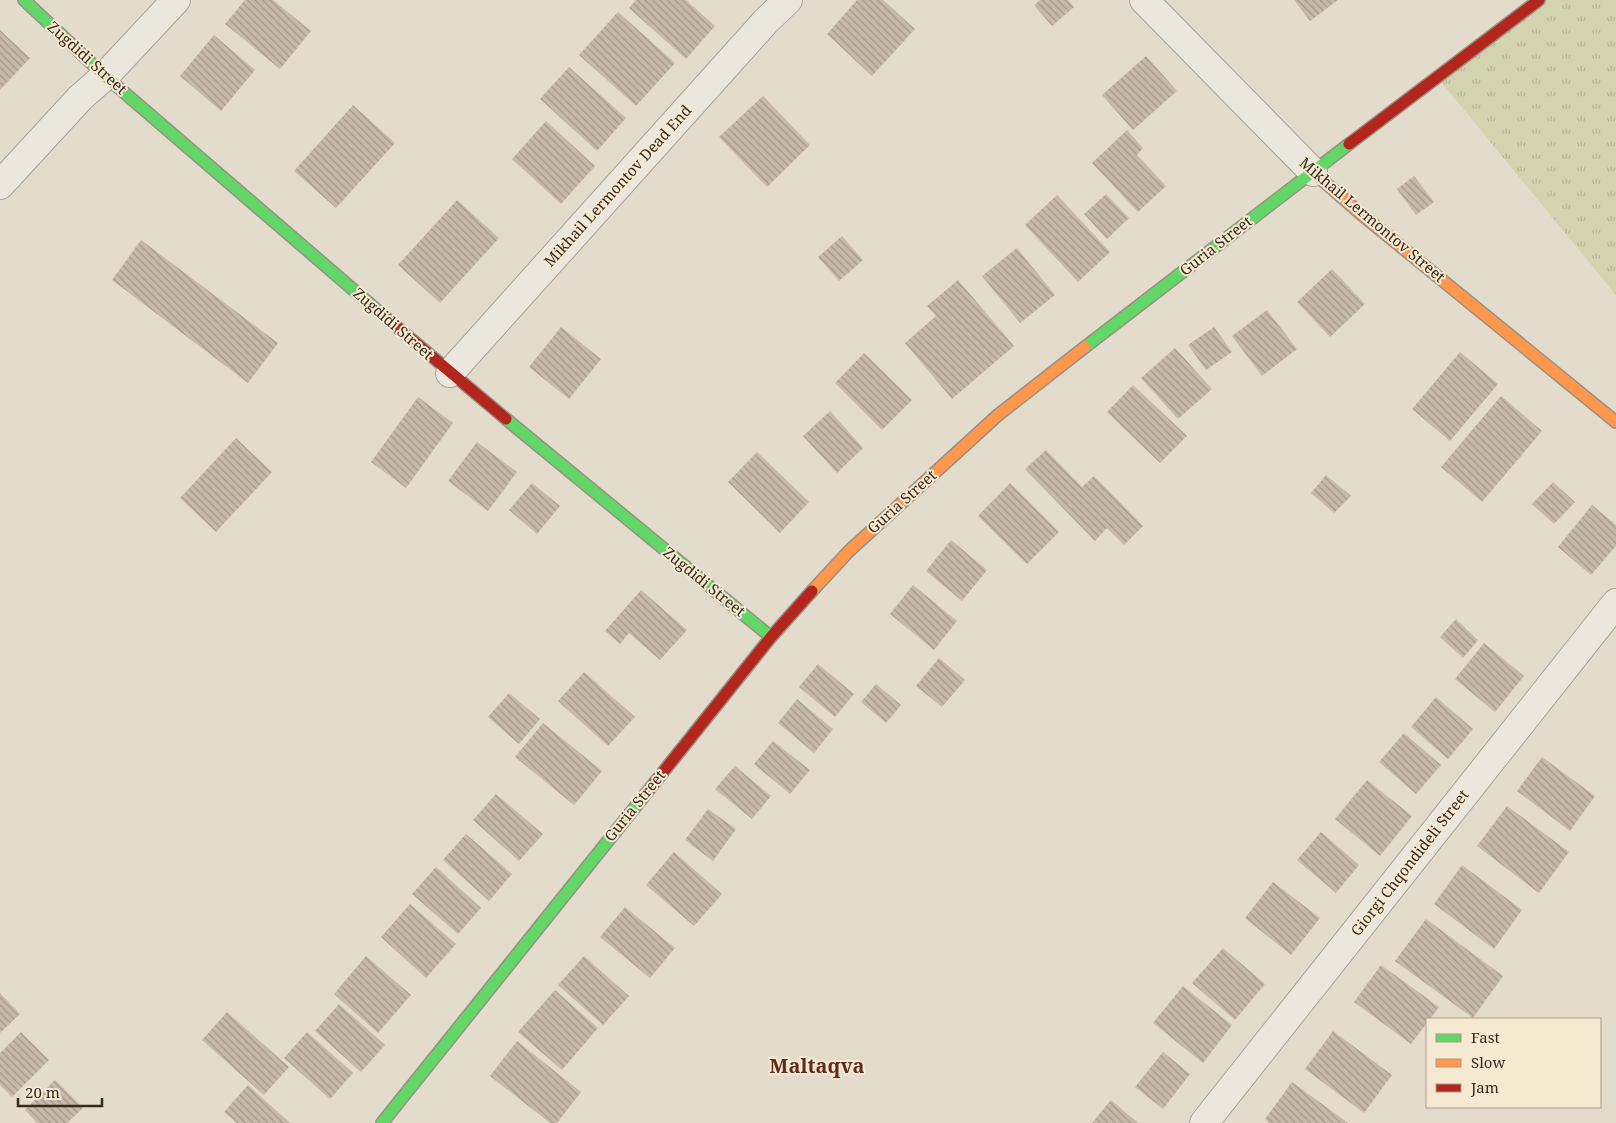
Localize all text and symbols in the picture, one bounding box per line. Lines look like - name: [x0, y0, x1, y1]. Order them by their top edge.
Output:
- street label: Zugdidi Street: [44, 16, 132, 98]
- street label: Mikhail Lermontov Dead End: [539, 100, 695, 270]
- street label: Mikhail Lermontov Street: [1296, 152, 1450, 286]
- street label: Guria Street: [1175, 211, 1256, 280]
- street label: Zugdidi Street: [349, 283, 438, 364]
- street label: Guria Street: [863, 465, 940, 538]
- street label: Zugdidi Street: [659, 542, 750, 621]
- street label: Guria Street: [599, 766, 669, 845]
- street label: Giorgi Chqondideli Street: [1346, 785, 1473, 940]
- legend: [1426, 1018, 1601, 1108]
- text: Fast: [1471, 1027, 1500, 1047]
- district label: Maltaqva: [769, 1052, 865, 1079]
- text: Slow: [1471, 1052, 1505, 1072]
- scale bar: [18, 1076, 101, 1108]
- text: Jam: [1470, 1077, 1499, 1097]
- text: 20 m: [25, 1082, 60, 1102]

